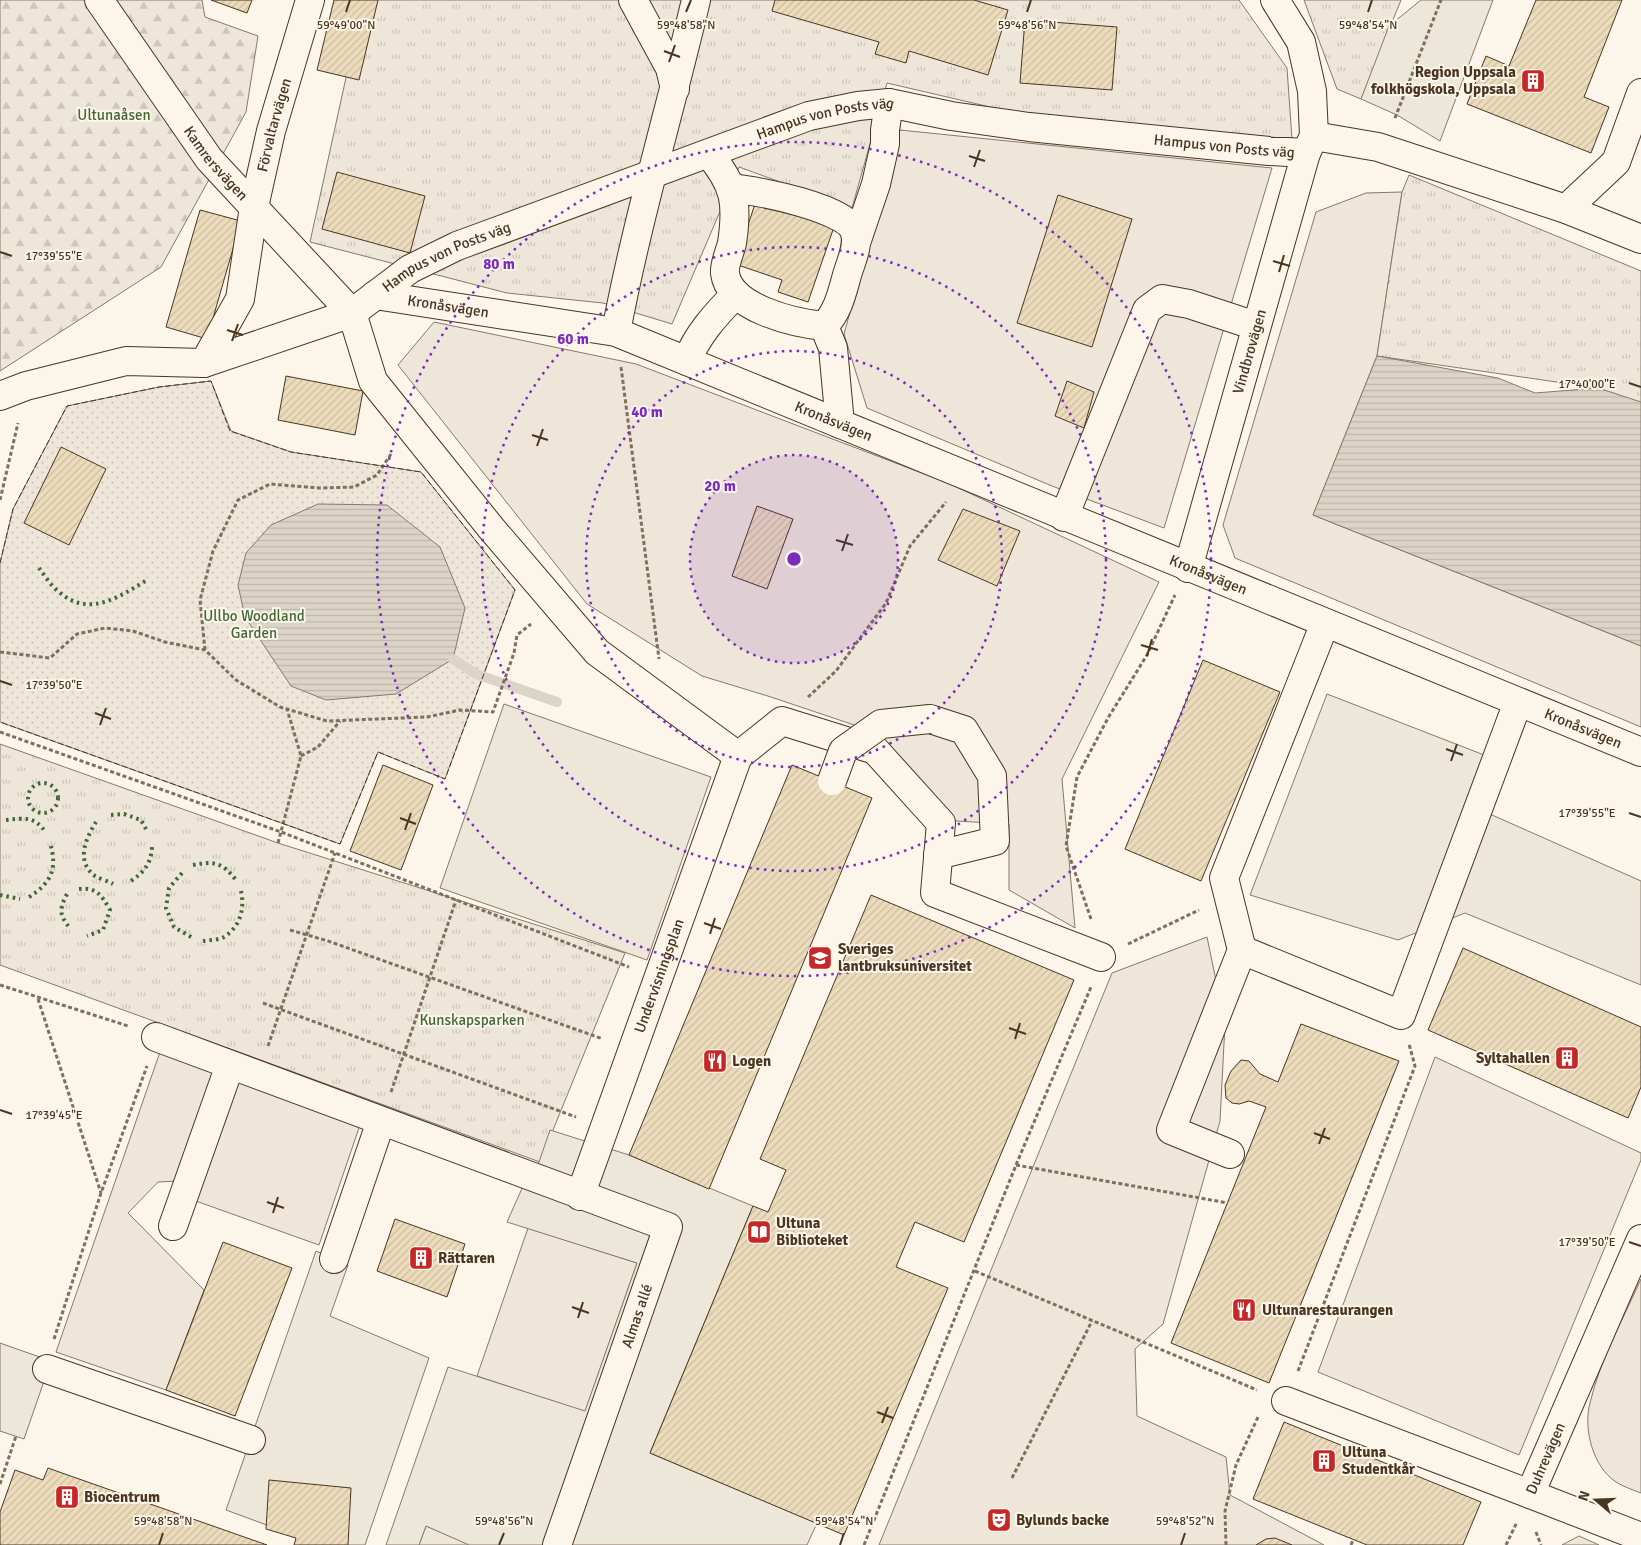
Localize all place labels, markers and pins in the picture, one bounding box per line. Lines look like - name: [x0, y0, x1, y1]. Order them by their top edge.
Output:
- place label: Region Uppsala folkhögskola, Uppsala: [1370, 63, 1516, 98]
- building icon: Region Uppsala folkhögskola, Uppsala: [1520, 68, 1546, 94]
- centre of rings: [785, 550, 803, 568]
- place label: Sveriges lantbruksuniversitet: [838, 940, 972, 975]
- school or university icon: Sveriges lantbruksuniversitet: [807, 945, 833, 971]
- building icon: Syltahallen: [1554, 1045, 1580, 1071]
- restaurant icon: Logen: [702, 1048, 728, 1074]
- place label: Syltahallen: [1476, 1049, 1550, 1067]
- place label: Logen: [732, 1052, 771, 1070]
- place label: Ultuna Biblioteket: [776, 1214, 849, 1249]
- library icon: Ultuna Biblioteket: [746, 1219, 772, 1245]
- building icon: Rättaren: [408, 1245, 434, 1271]
- place label: Rättaren: [438, 1249, 495, 1267]
- restaurant icon: Ultunarestaurangen: [1231, 1297, 1257, 1323]
- place label: Ultunarestaurangen: [1262, 1301, 1393, 1319]
- place label: Ultuna Studentkår: [1342, 1443, 1415, 1478]
- building icon: Ultuna Studentkår: [1311, 1448, 1337, 1474]
- building icon: Biocentrum: [54, 1484, 80, 1510]
- place label: Biocentrum: [84, 1488, 160, 1506]
- theatre icon: Bylunds backe: [986, 1507, 1012, 1533]
- place label: Bylunds backe: [1016, 1511, 1109, 1529]

